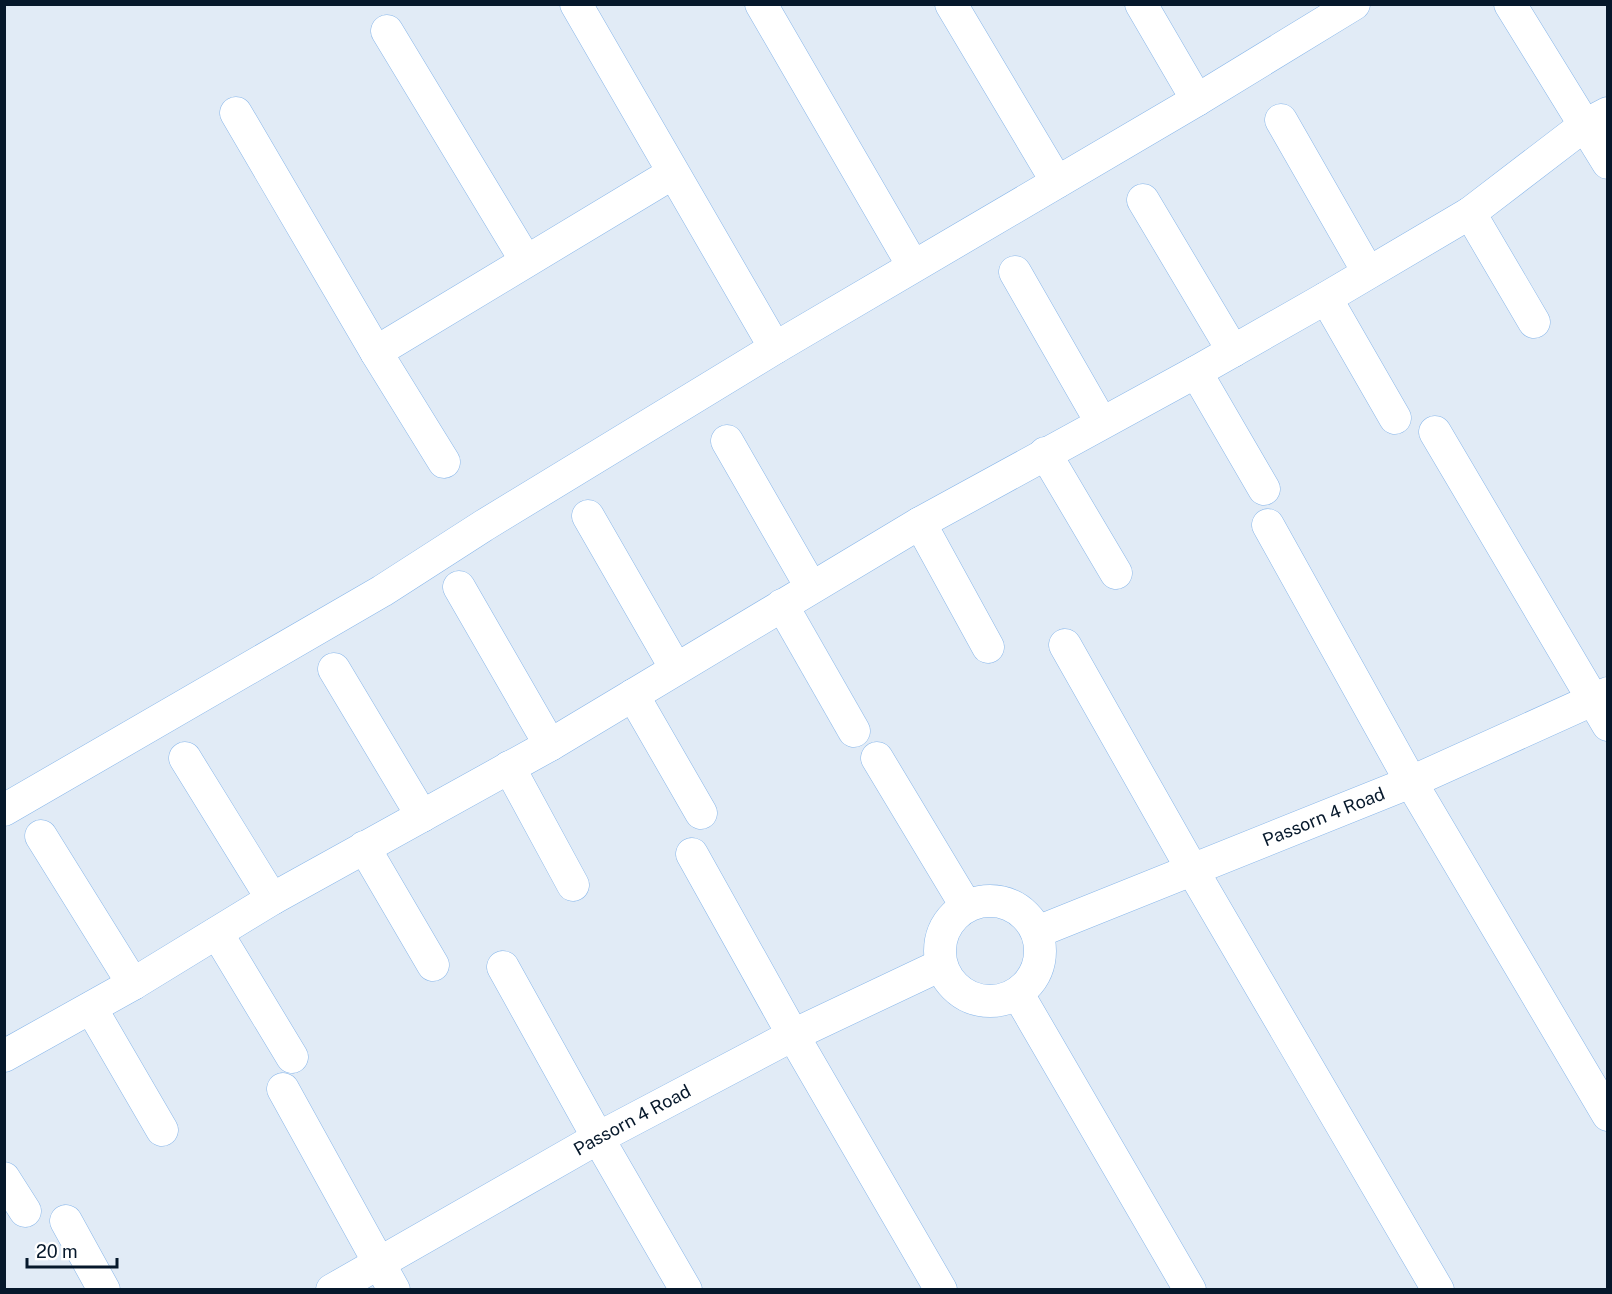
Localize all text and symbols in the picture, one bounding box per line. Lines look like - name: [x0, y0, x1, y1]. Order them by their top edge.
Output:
- street label: Passorn 4 Road: [1259, 783, 1388, 850]
- street label: Passorn 4 Road: [570, 1080, 694, 1160]
- scale bar: [27, 1231, 117, 1269]
- text: 20 m: [36, 1241, 78, 1262]

